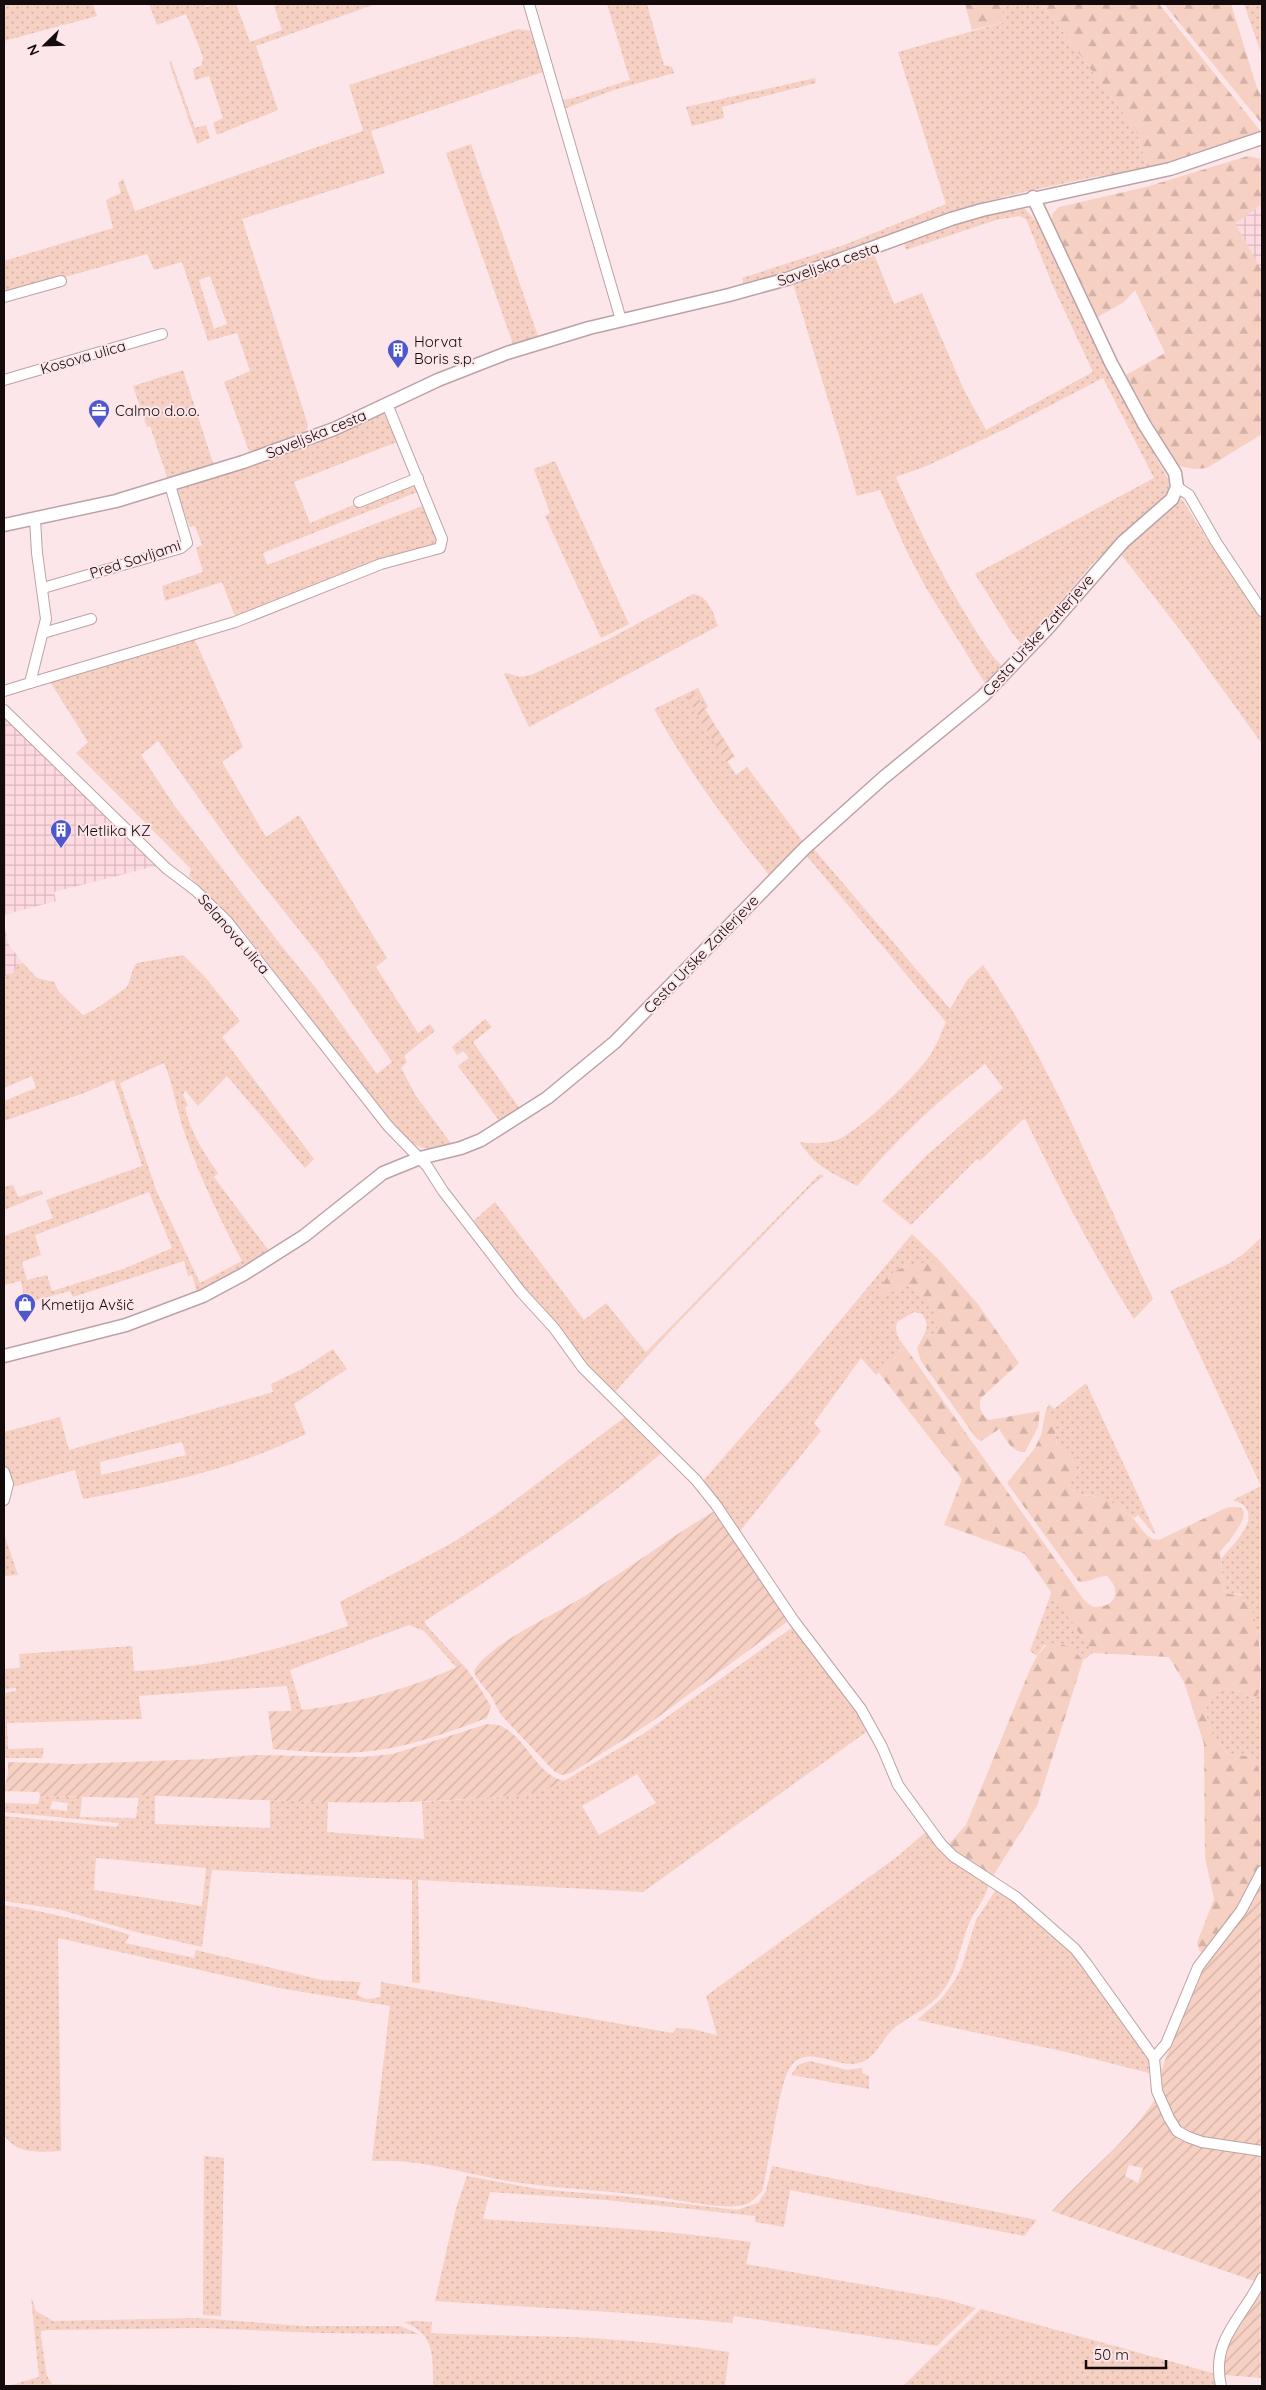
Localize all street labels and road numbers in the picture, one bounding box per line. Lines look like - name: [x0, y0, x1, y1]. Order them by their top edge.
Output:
- street label: Saveljska cesta: [775, 238, 881, 290]
- street label: Kosova ulica: [38, 336, 128, 378]
- street label: Saveljska cesta: [263, 405, 369, 463]
- street label: Pred Savljami: [87, 535, 183, 583]
- street label: Cesta Urške Zatlerjeve: [978, 570, 1098, 700]
- street label: Selanova ulica: [194, 890, 274, 978]
- street label: Cesta Urške Zatlerjeve: [640, 891, 762, 1017]

